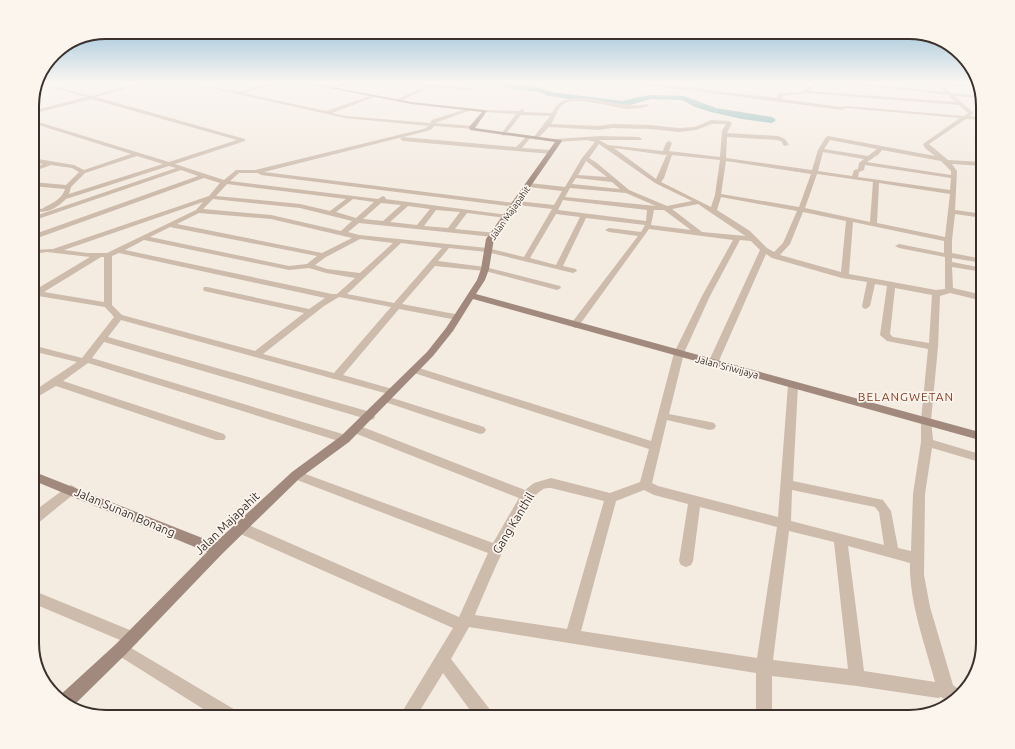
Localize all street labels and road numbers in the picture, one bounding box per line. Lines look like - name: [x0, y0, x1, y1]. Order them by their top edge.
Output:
- street label: Jalan Majapahit: [488, 184, 533, 242]
- street label: Jalan Sriwijaya: [694, 353, 760, 381]
- street label: Jalan Sunan Bonang: [73, 485, 177, 539]
- street label: Jalan Majapahit: [192, 489, 262, 557]
- street label: Gang Kanthil: [490, 490, 536, 556]

